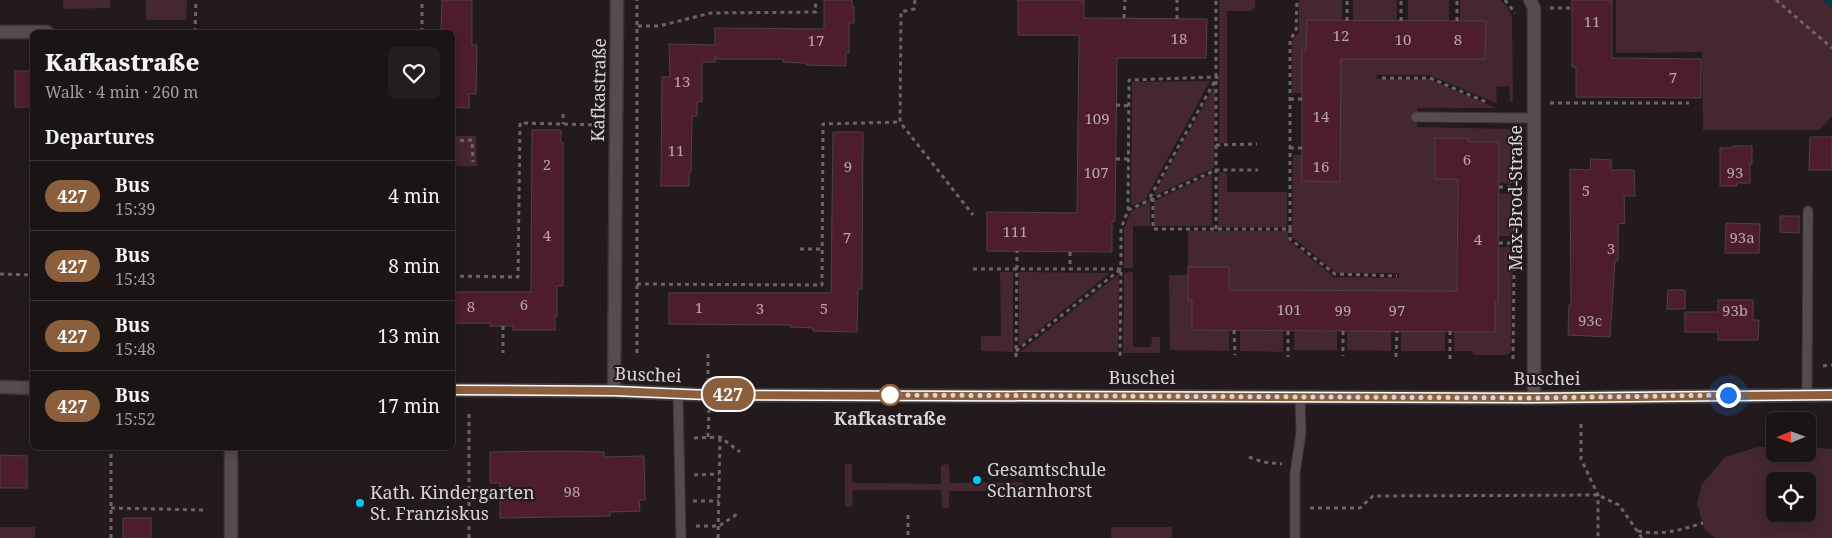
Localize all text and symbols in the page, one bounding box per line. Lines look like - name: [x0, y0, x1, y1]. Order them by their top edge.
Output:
- house number: 11: [1584, 11, 1600, 31]
- house number: 12: [1333, 25, 1349, 45]
- house number: 18: [1171, 28, 1187, 48]
- house number: 10: [1395, 29, 1411, 49]
- house number: 8: [1454, 29, 1462, 49]
- house number: 17: [808, 30, 824, 50]
- street label: Kafkastraße: [585, 38, 611, 142]
- text: Kafkastraße: [45, 45, 200, 78]
- button: heart: [388, 47, 440, 99]
- house number: 7: [1669, 67, 1677, 87]
- house number: 13: [674, 71, 690, 91]
- text: Walk · 4 min · 260 m: [45, 81, 198, 103]
- house number: 14: [1313, 106, 1330, 126]
- house number: 109: [1084, 108, 1110, 128]
- text: Departures: [45, 124, 154, 150]
- street label: Max-Brod-Straße: [1503, 125, 1527, 271]
- house number: 11: [668, 140, 684, 160]
- house number: 6: [1463, 149, 1471, 169]
- house number: 2: [543, 154, 551, 174]
- house number: 9: [844, 156, 852, 176]
- house number: 16: [1313, 156, 1329, 176]
- house number: 107: [1083, 162, 1109, 182]
- house number: 93: [1727, 162, 1743, 182]
- text: Bus: [115, 172, 150, 198]
- house number: 5: [1582, 180, 1590, 200]
- text: 4 min: [388, 183, 440, 209]
- text: 427: [57, 184, 88, 208]
- text: 15:39: [115, 198, 155, 220]
- house number: 111: [1002, 221, 1028, 241]
- house number: 4: [543, 225, 552, 245]
- house number: 7: [843, 227, 851, 247]
- house number: 93a: [1729, 227, 1755, 247]
- house number: 4: [1474, 229, 1483, 249]
- house number: 3: [1607, 238, 1615, 258]
- text: Bus: [115, 242, 150, 268]
- text: 8 min: [388, 253, 440, 279]
- text: 427: [57, 254, 88, 278]
- text: 15:43: [115, 268, 155, 290]
- house number: 6: [520, 294, 528, 314]
- house number: 8: [467, 296, 475, 316]
- house number: 1: [695, 297, 703, 317]
- house number: 3: [756, 298, 764, 318]
- house number: 5: [820, 298, 828, 318]
- house number: 101: [1276, 299, 1302, 319]
- house number: 99: [1335, 300, 1351, 320]
- house number: 97: [1389, 300, 1405, 320]
- house number: 93b: [1722, 300, 1748, 320]
- house number: 93c: [1578, 310, 1602, 330]
- text: Bus: [115, 312, 150, 338]
- text: 13 min: [378, 323, 440, 349]
- text: 427: [57, 324, 88, 348]
- text: 15:48: [115, 338, 155, 360]
- street label: Buschei: [614, 361, 682, 387]
- street label: Buschei: [1109, 365, 1176, 389]
- street label: Buschei: [1514, 366, 1581, 390]
- line badge: 427: [699, 378, 757, 410]
- text: Bus: [115, 382, 150, 408]
- text: 427: [713, 382, 743, 406]
- your location: [1716, 383, 1741, 408]
- marker: Kafkastraße: [879, 384, 901, 406]
- text: 17 min: [378, 393, 440, 419]
- text: 427: [57, 394, 88, 418]
- place label: Kafkastraße: [834, 406, 946, 430]
- text: 15:52: [115, 408, 155, 430]
- north arrow: [1766, 412, 1816, 462]
- map controls: [1766, 412, 1816, 522]
- place label: Gesamtschule Scharnhorst: [987, 457, 1106, 502]
- button: locate: [1766, 472, 1816, 522]
- marker: Gesamtschule Scharnhorst: [971, 474, 983, 486]
- place label: Kath. Kindergarten St. Franziskus: [370, 480, 535, 525]
- house number: 98: [564, 481, 580, 501]
- marker: Kath. Kindergarten St. Franziskus: [354, 497, 366, 509]

